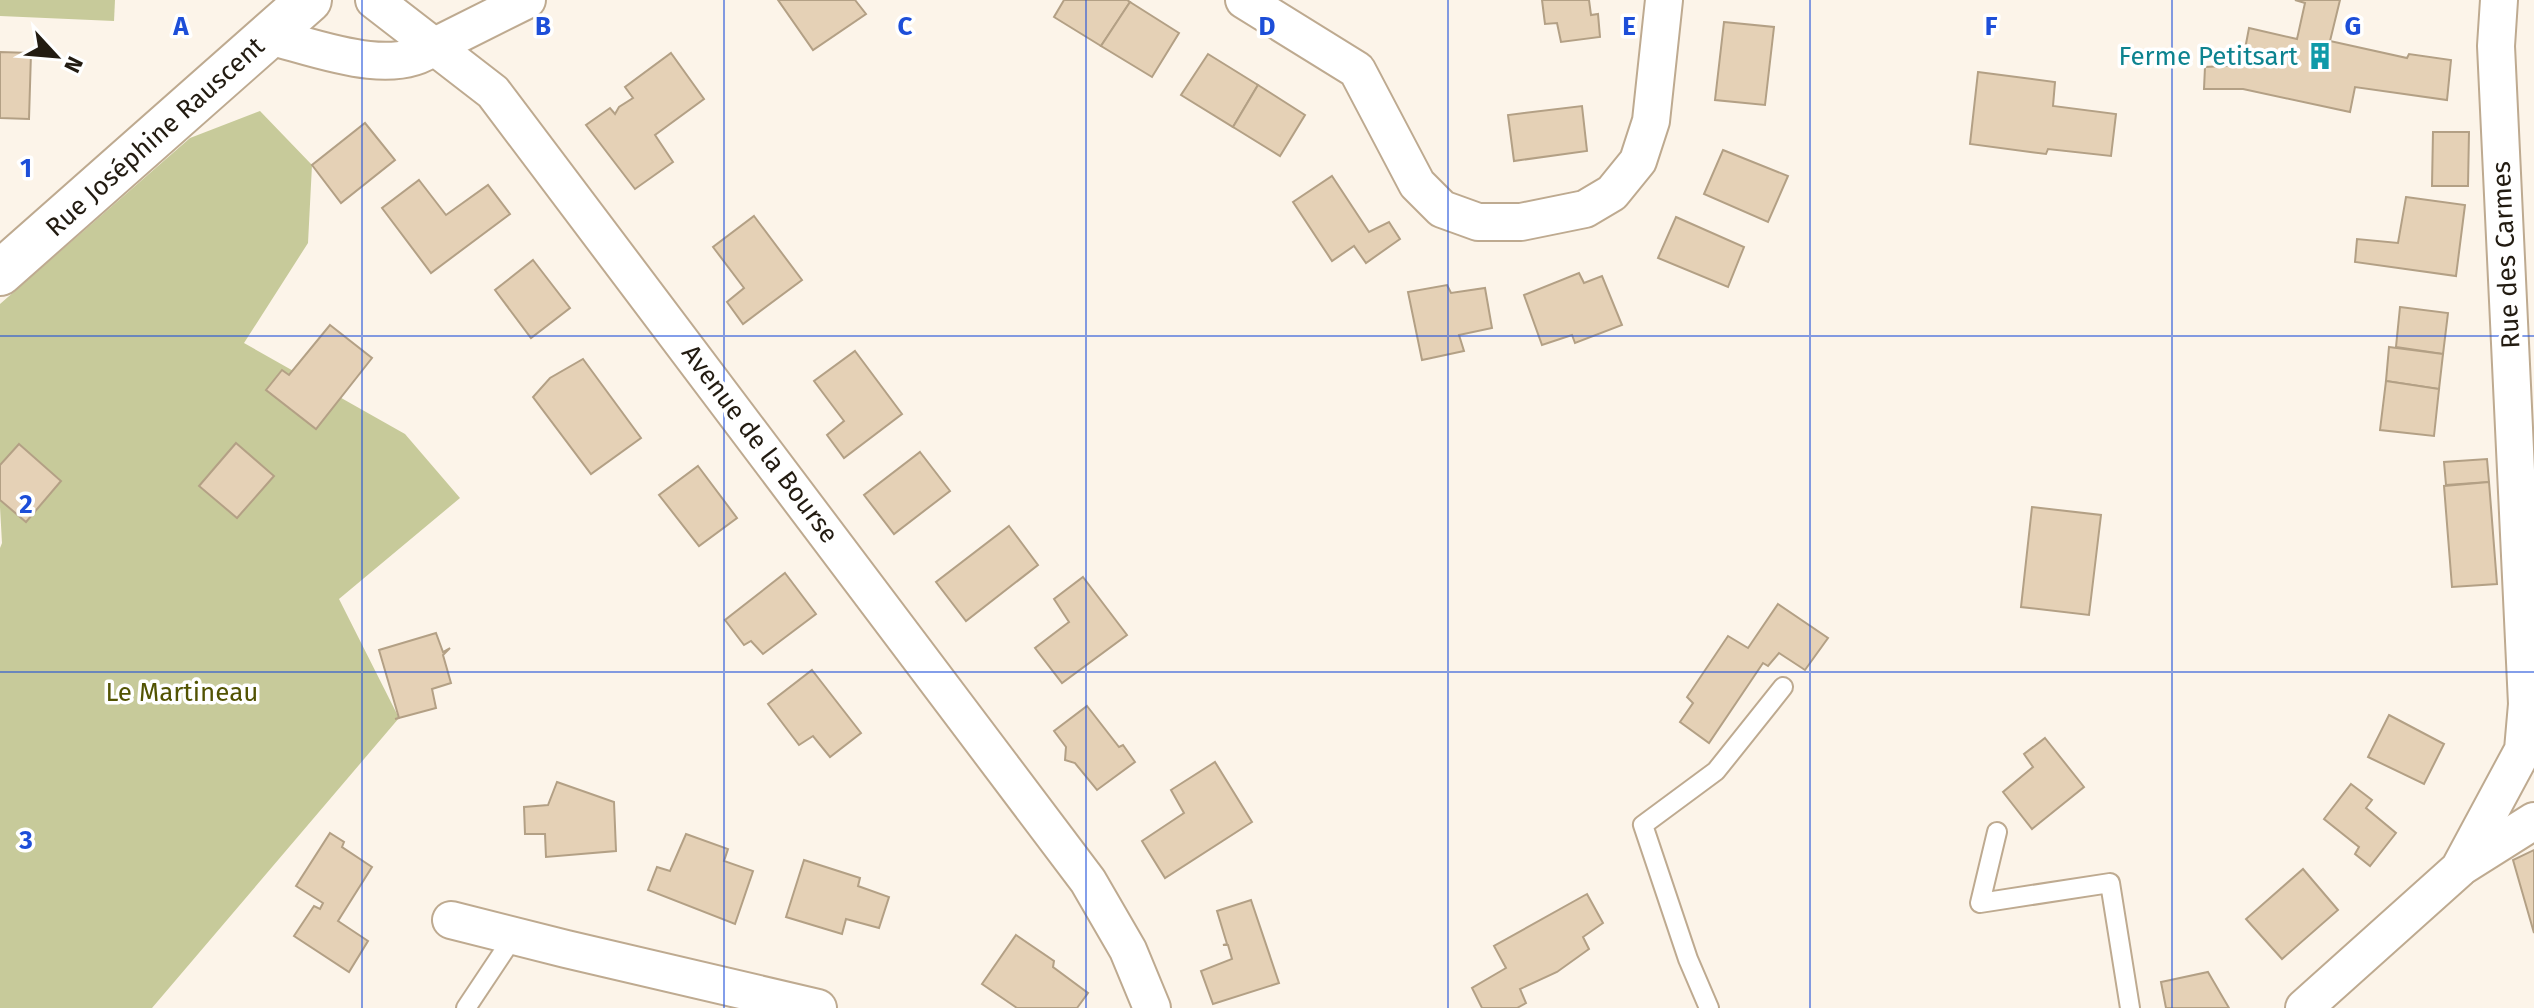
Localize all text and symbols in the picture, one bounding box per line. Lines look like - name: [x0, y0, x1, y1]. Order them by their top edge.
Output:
- text: A: [172, 11, 189, 42]
- text: B: [535, 11, 551, 42]
- text: C: [898, 11, 913, 42]
- text: D: [1259, 11, 1276, 42]
- text: E: [1622, 11, 1636, 42]
- text: F: [1985, 11, 1998, 42]
- text: G: [2345, 11, 2361, 42]
- north arrow: [16, 16, 96, 96]
- street label: Rue Joséphine Rauscent: [39, 30, 271, 243]
- place label: Ferme Petitsart: [2119, 41, 2299, 72]
- building icon: Ferme Petitsart: [2305, 41, 2335, 71]
- text: N: [58, 52, 89, 77]
- text: 1: [20, 153, 32, 184]
- street label: Rue des Carmes: [2486, 160, 2526, 350]
- street label: Avenue de la Bourse: [675, 339, 845, 549]
- text: 2: [19, 489, 33, 520]
- park label: Le Martineau: [106, 677, 258, 708]
- text: 3: [18, 825, 33, 856]

